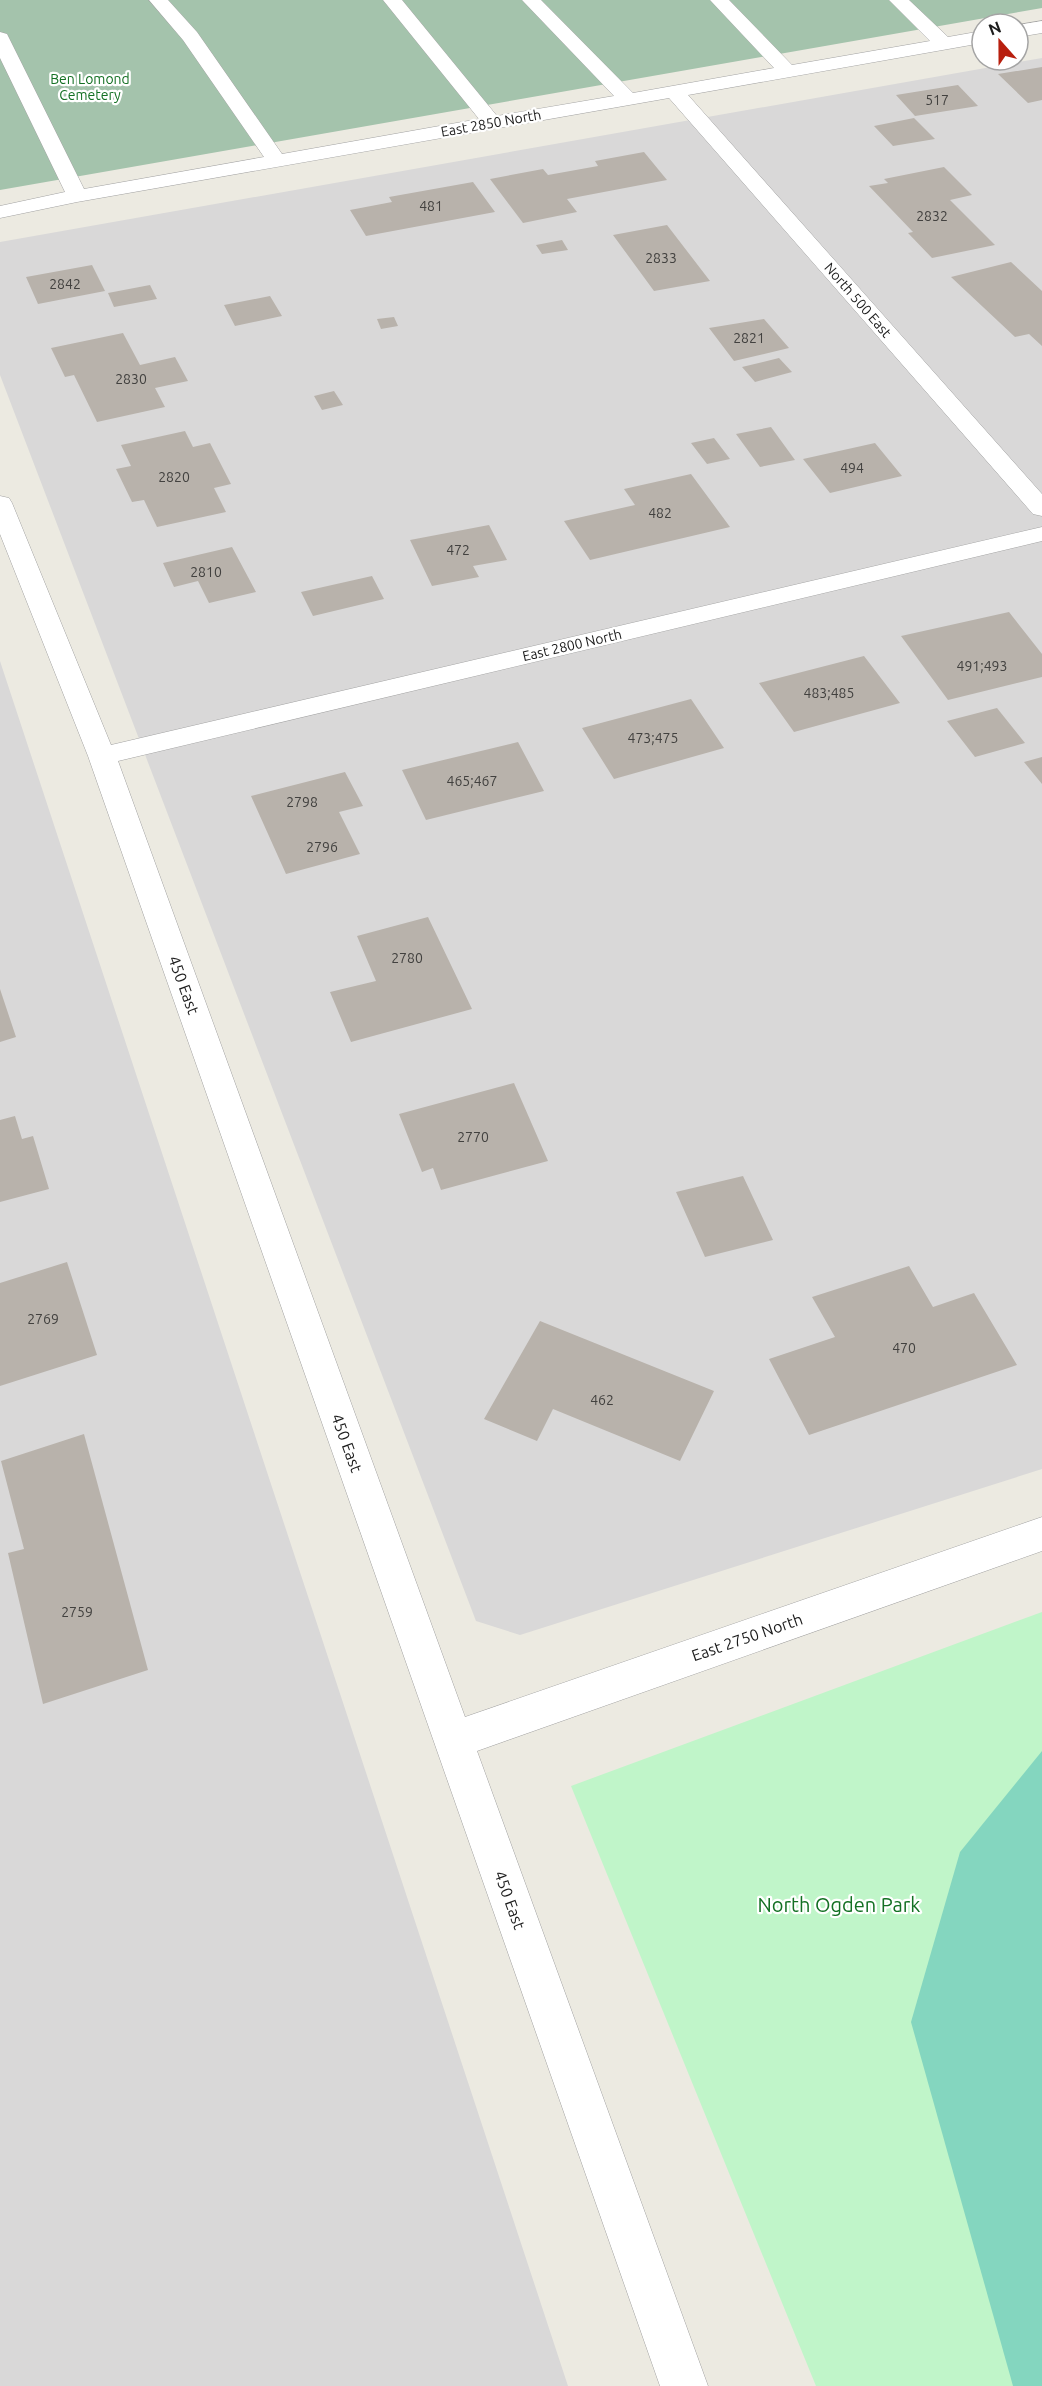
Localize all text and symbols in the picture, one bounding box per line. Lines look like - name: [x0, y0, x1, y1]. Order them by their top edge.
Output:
- north arrow: [970, 12, 1030, 72]
- text: N: [986, 17, 1003, 39]
- park label: Ben Lomond Cemetery: [50, 71, 130, 103]
- house number: 517: [925, 92, 949, 108]
- street label: East 2850 North: [440, 106, 542, 140]
- house number: 481: [419, 198, 443, 214]
- house number: 2832: [916, 208, 948, 224]
- house number: 2833: [645, 250, 677, 266]
- street label: North 500 East: [821, 259, 895, 341]
- house number: 2842: [49, 276, 81, 292]
- house number: 2821: [733, 330, 765, 346]
- house number: 2830: [115, 371, 147, 387]
- house number: 494: [840, 460, 864, 476]
- house number: 2820: [158, 469, 190, 485]
- house number: 482: [648, 505, 672, 521]
- house number: 472: [446, 542, 470, 558]
- house number: 2810: [190, 564, 222, 580]
- street label: East 2800 North: [521, 626, 623, 664]
- house number: 491;493: [957, 658, 1007, 674]
- house number: 483;485: [804, 685, 854, 701]
- house number: 473;475: [628, 730, 678, 746]
- house number: 465;467: [447, 773, 497, 789]
- house number: 2798: [286, 794, 318, 810]
- house number: 2796: [306, 839, 338, 855]
- house number: 2780: [391, 950, 423, 966]
- street label: 450 East: [165, 953, 203, 1017]
- house number: 2770: [457, 1129, 489, 1145]
- house number: 2769: [27, 1311, 59, 1327]
- house number: 470: [892, 1340, 916, 1356]
- house number: 462: [590, 1392, 614, 1408]
- street label: 450 East: [328, 1411, 366, 1475]
- house number: 2759: [61, 1604, 93, 1620]
- street label: East 2750 North: [689, 1610, 805, 1664]
- street label: 450 East: [491, 1868, 529, 1932]
- park label: North Ogden Park: [758, 1893, 920, 1916]

